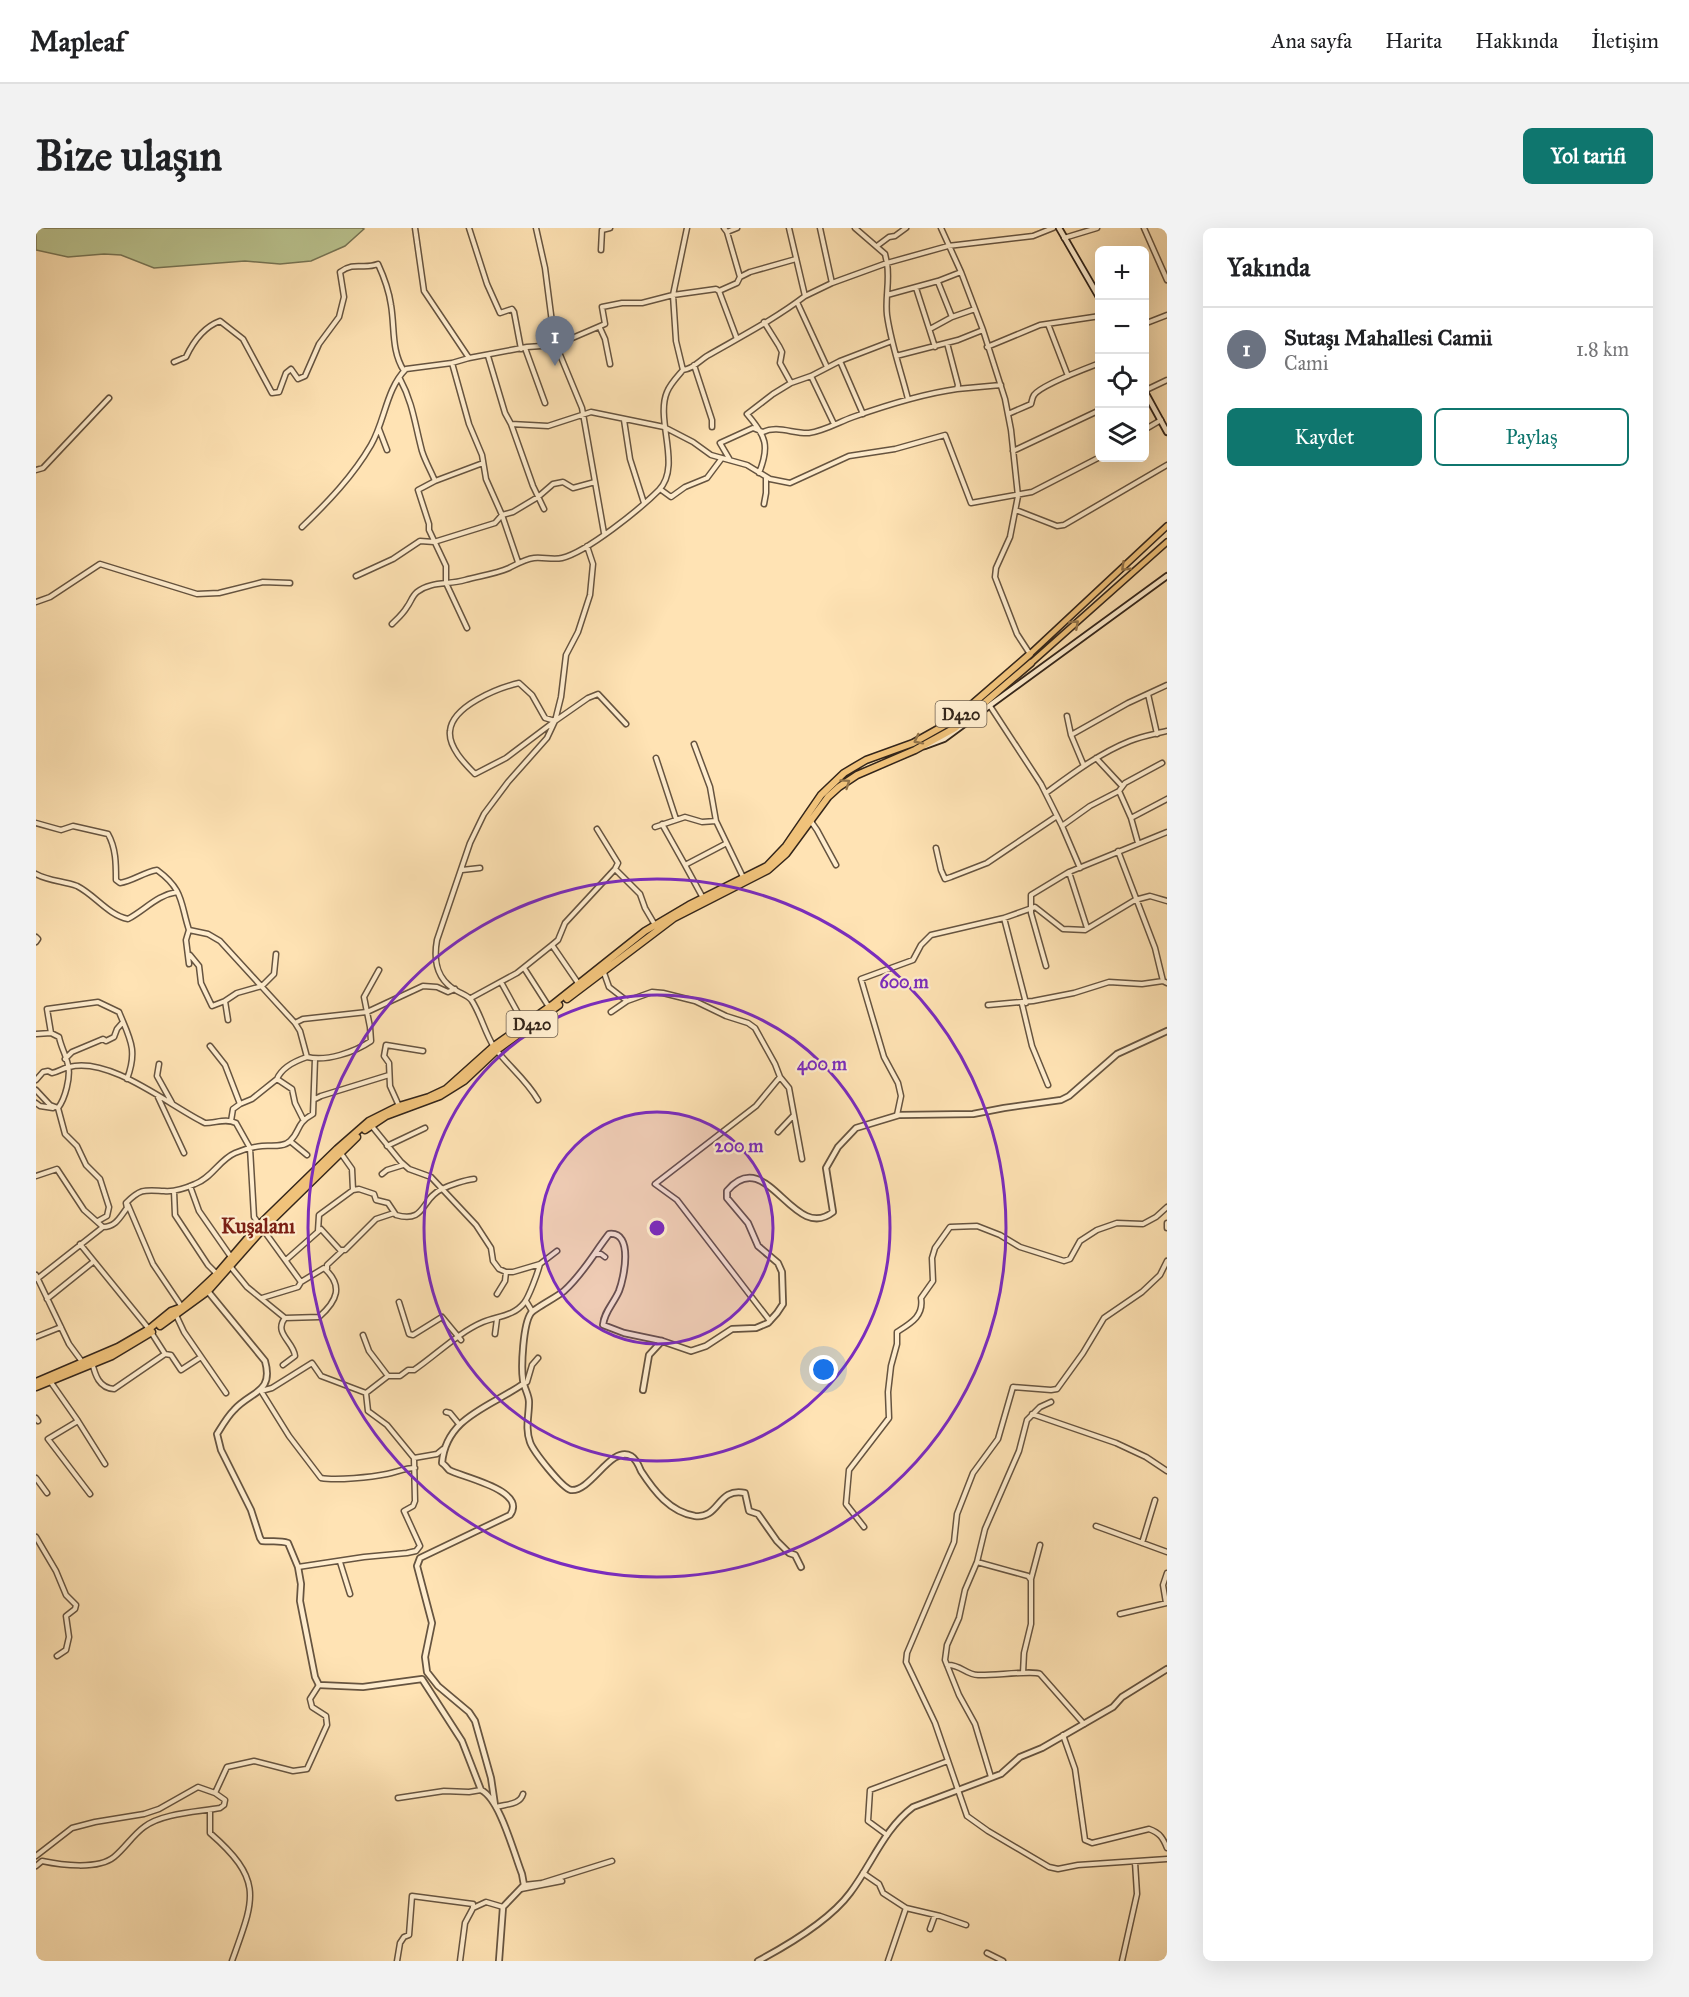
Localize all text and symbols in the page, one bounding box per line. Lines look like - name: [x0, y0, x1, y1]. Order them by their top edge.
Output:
- text: Mapleaf: [30, 24, 125, 59]
- text: Ana sayfa: [1271, 28, 1352, 54]
- text: Harita: [1385, 28, 1442, 54]
- text: Hakkında: [1475, 28, 1558, 54]
- text: İletişim: [1591, 28, 1659, 54]
- button: Yol tarifi: [1523, 128, 1653, 184]
- text: Bize ulaşın: [36, 130, 222, 182]
- map controls: [1095, 246, 1149, 462]
- button: +: [1095, 246, 1149, 300]
- text: Yakında: [1227, 251, 1310, 283]
- button: −: [1095, 300, 1149, 354]
- pin: 1: [536, 316, 574, 366]
- text: Sutaşı Mahallesi Camii: [1284, 324, 1492, 351]
- text: 1: [1243, 337, 1250, 361]
- text: 1.8 km: [1576, 337, 1629, 361]
- text: Cami: [1284, 351, 1328, 375]
- button: locate: [1095, 354, 1149, 408]
- button: layers: [1095, 408, 1149, 462]
- button: Kaydet: [1227, 408, 1422, 466]
- button: Paylaş: [1434, 408, 1629, 466]
- one-way arrow: [1122, 560, 1132, 571]
- one-way arrow: [1068, 620, 1078, 631]
- road number: D420: [936, 701, 986, 727]
- one-way arrow: [913, 733, 924, 744]
- one-way arrow: [839, 779, 850, 790]
- text: 600 m: [879, 971, 929, 993]
- road number: D420: [506, 1011, 558, 1037]
- text: 400 m: [797, 1053, 848, 1076]
- text: 200 m: [715, 1135, 764, 1157]
- district label: Kuşalanı: [221, 1213, 295, 1239]
- centre of rings: [647, 1218, 667, 1238]
- your location: [809, 1355, 838, 1384]

